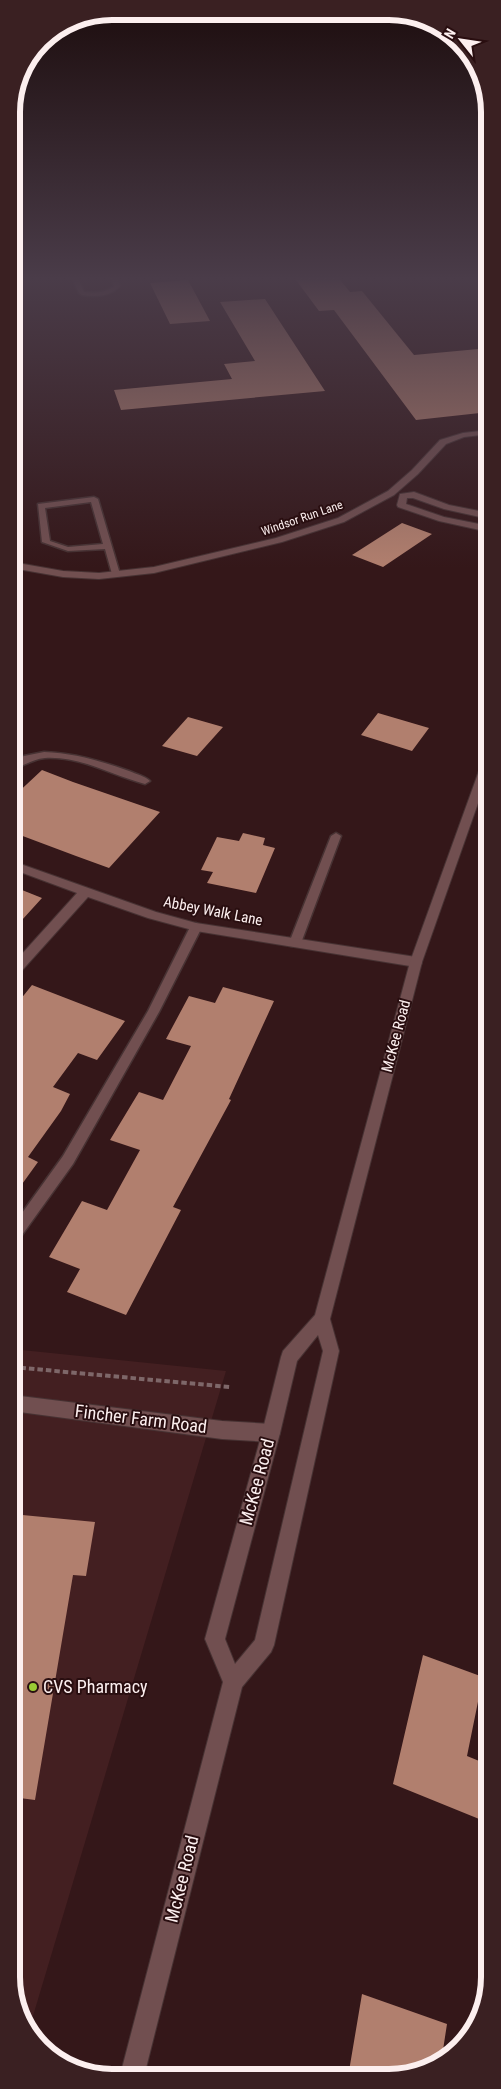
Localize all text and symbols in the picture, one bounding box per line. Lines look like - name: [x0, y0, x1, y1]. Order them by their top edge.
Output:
- north arrow: [436, 15, 486, 65]
- text: N: [441, 26, 459, 41]
- street label: Windsor Run Lane: [259, 497, 345, 538]
- street label: Abbey Walk Lane: [162, 893, 264, 929]
- street label: McKee Road: [378, 998, 414, 1074]
- street label: Fincher Farm Road: [74, 1400, 208, 1437]
- street label: McKee Road: [235, 1436, 278, 1527]
- place label: CVS Pharmacy: [43, 1676, 148, 1697]
- marker: CVS Pharmacy: [27, 1681, 39, 1693]
- street label: McKee Road: [161, 1833, 202, 1924]

